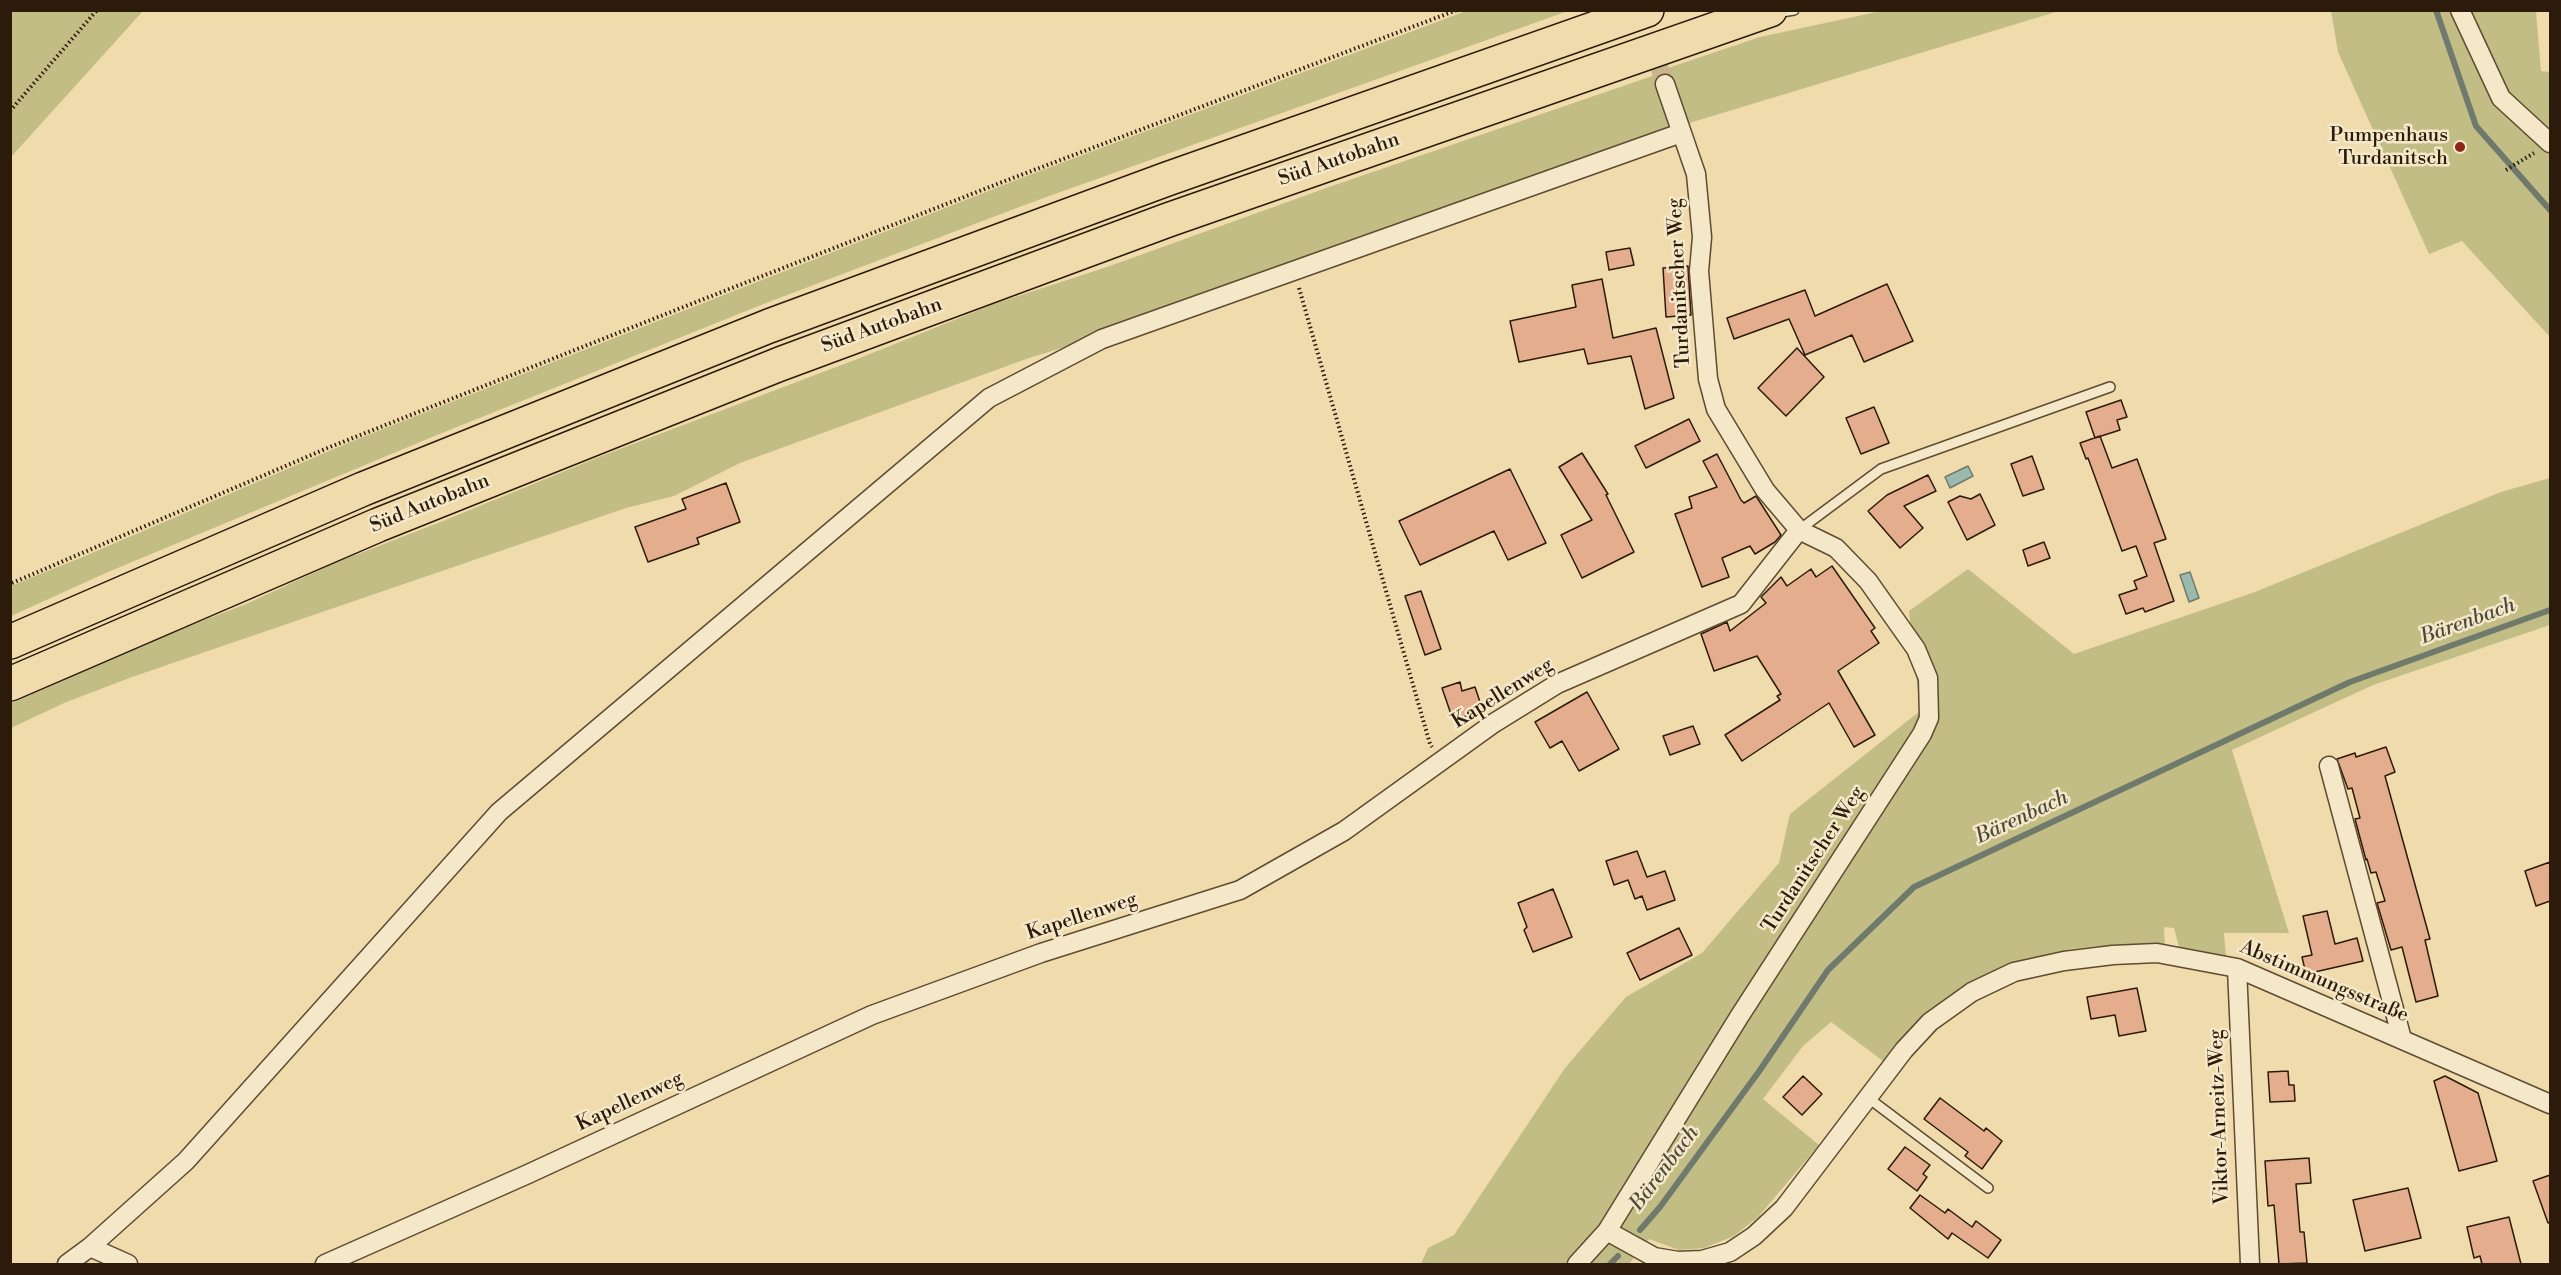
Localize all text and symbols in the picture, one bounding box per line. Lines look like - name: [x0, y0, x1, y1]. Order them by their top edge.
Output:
- place label: Pumpenhaus Turdanitsch: [2330, 124, 2448, 171]
- street label: Süd Autobahn: [1275, 128, 1403, 192]
- marker: Pumpenhaus Turdanitsch: [2453, 140, 2467, 154]
- street label: Turdanitscher Weg: [1664, 198, 1696, 368]
- street label: Süd Autobahn: [818, 293, 946, 359]
- street label: Süd Autobahn: [367, 469, 493, 539]
- water label: Bärenbach: [2417, 593, 2519, 651]
- street label: Kapellenweg: [1448, 653, 1558, 735]
- street label: Turdanitscher Weg: [1758, 782, 1870, 938]
- water label: Bärenbach: [1972, 786, 2072, 850]
- street label: Kapellenweg: [1024, 888, 1140, 946]
- street label: Abstimmungsstraße: [2236, 936, 2412, 1028]
- street label: Viktor-Arneitz-Weg: [2205, 1029, 2235, 1205]
- street label: Kapellenweg: [573, 1067, 687, 1137]
- water label: Bärenbach: [1625, 1122, 1705, 1216]

